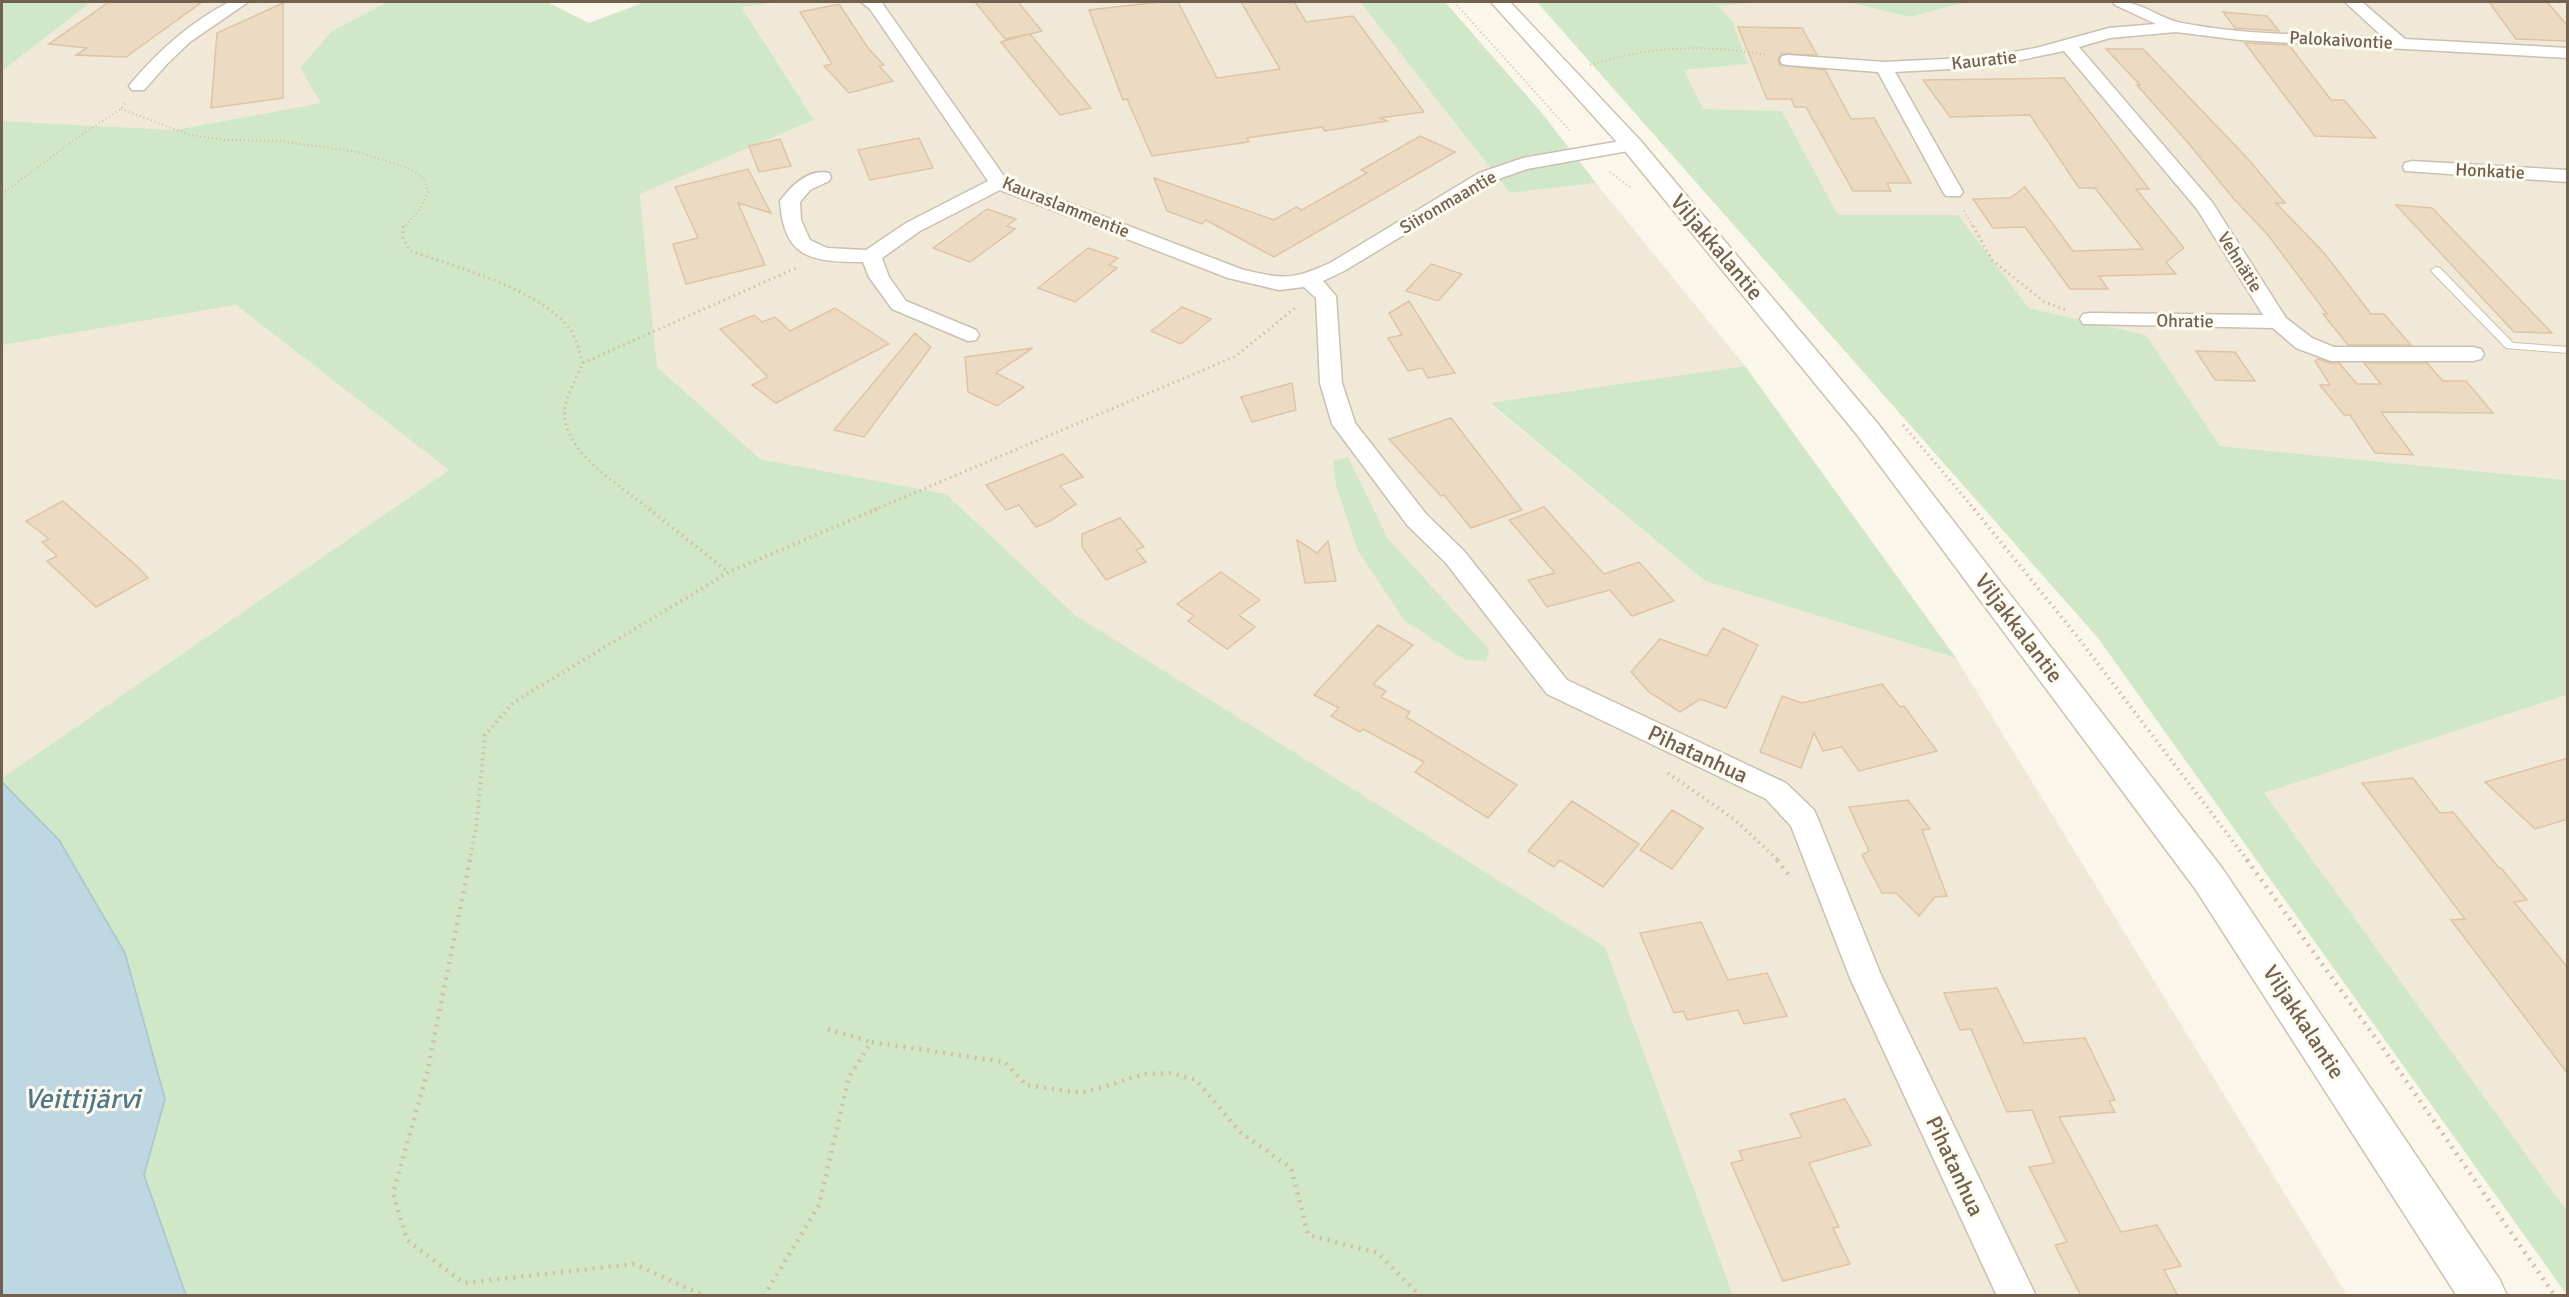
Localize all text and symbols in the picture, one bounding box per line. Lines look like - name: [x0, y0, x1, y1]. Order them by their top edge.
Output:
- street label: Palokaivontie: [2289, 26, 2393, 54]
- street label: Kauratie: [1950, 46, 2018, 74]
- street label: Honkatie: [2455, 158, 2525, 184]
- street label: Siironmaantie: [1396, 165, 1500, 239]
- street label: Kauraslammentie: [999, 171, 1133, 243]
- street label: Viljakkalantie: [1665, 189, 1769, 305]
- street label: Vehnätie: [2213, 228, 2267, 296]
- street label: Ohratie: [2156, 310, 2214, 332]
- street label: Viljakkalantie: [1969, 568, 2069, 688]
- street label: Pihatanhua: [1644, 719, 1752, 789]
- street label: Viljakkalantie: [2257, 960, 2351, 1084]
- water label: Veittijärvi: [24, 1082, 143, 1116]
- street label: Pihatanhua: [1920, 1112, 1990, 1220]

